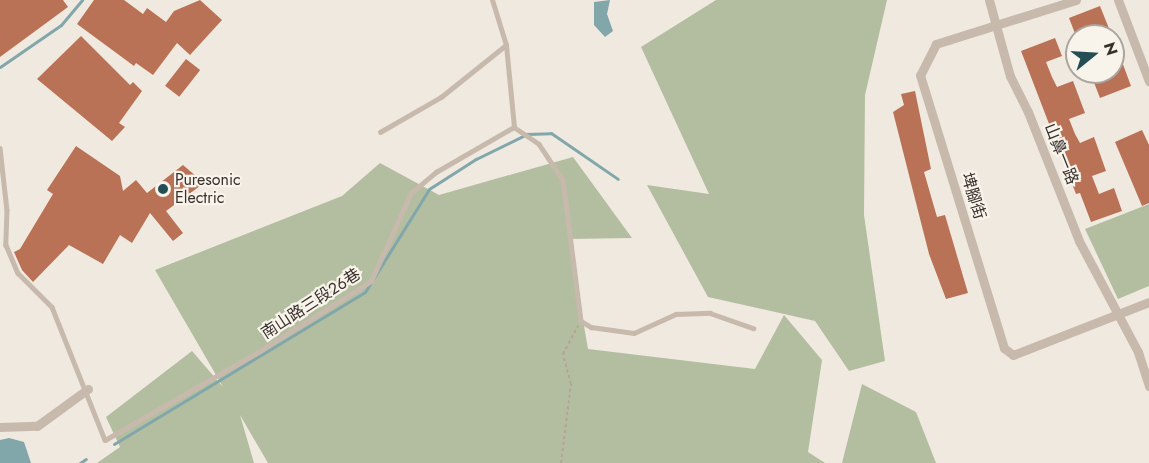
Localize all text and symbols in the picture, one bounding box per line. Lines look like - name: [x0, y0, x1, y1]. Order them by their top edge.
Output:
- north arrow: [1065, 24, 1125, 84]
- text: N: [1098, 39, 1124, 59]
- street label: 山鼻一路: [1040, 121, 1082, 187]
- place label: Puresonic Electric: [175, 170, 241, 208]
- street label: 埤腳街: [957, 170, 989, 222]
- marker: Puresonic Electric: [156, 182, 170, 196]
- street label: 南山路三段26巷: [258, 265, 364, 343]

